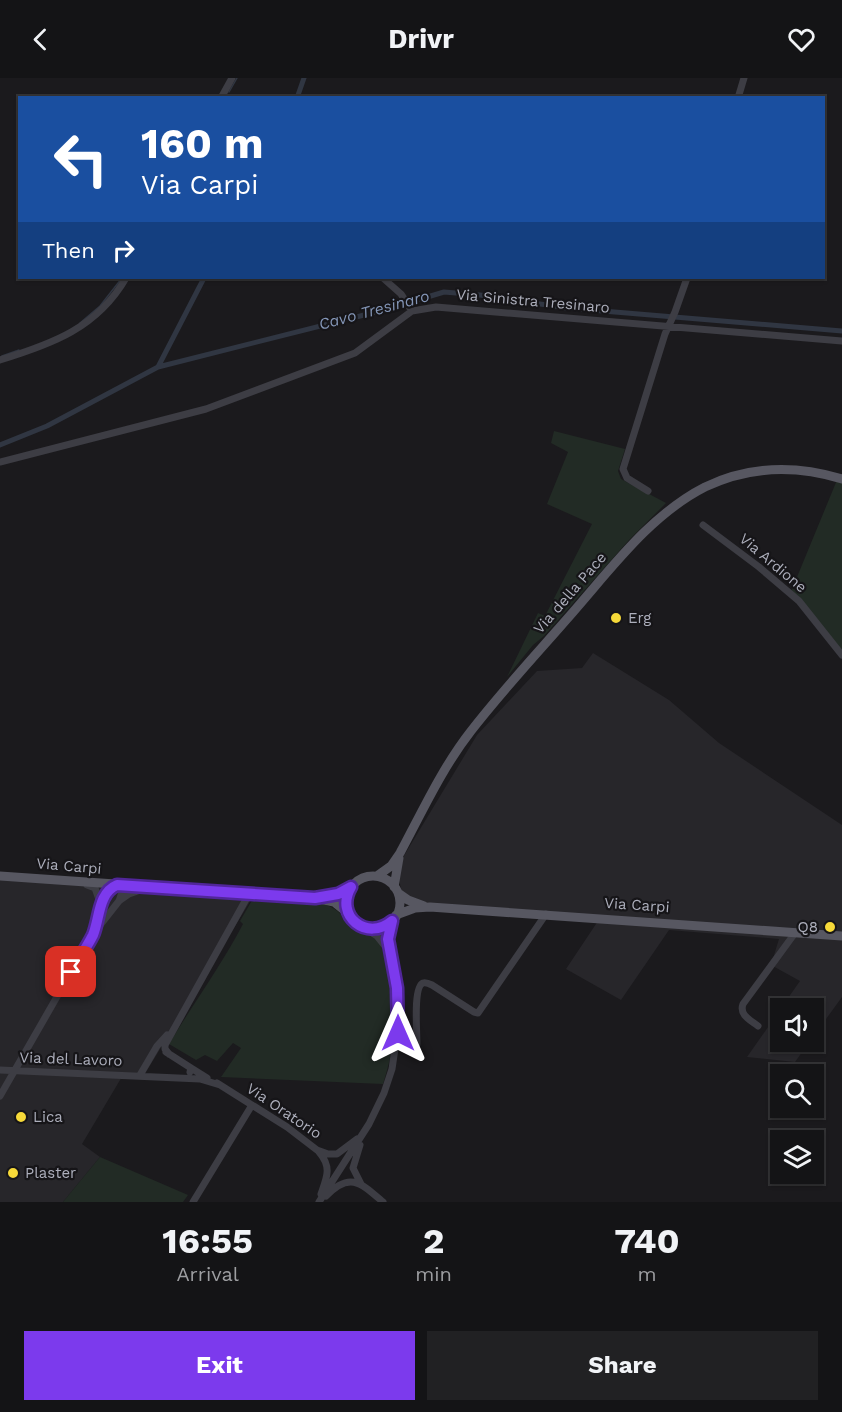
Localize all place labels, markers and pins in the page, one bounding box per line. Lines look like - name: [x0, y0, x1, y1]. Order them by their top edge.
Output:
- place label: Erg: [628, 609, 651, 627]
- marker: Erg: [609, 611, 623, 625]
- place label: Q8: [798, 918, 818, 936]
- marker: Q8: [823, 920, 837, 934]
- pin: [45, 946, 96, 997]
- place label: Lica: [33, 1108, 63, 1126]
- marker: Lica: [14, 1110, 28, 1124]
- place label: Plaster: [25, 1164, 76, 1182]
- marker: Plaster: [6, 1166, 20, 1180]

